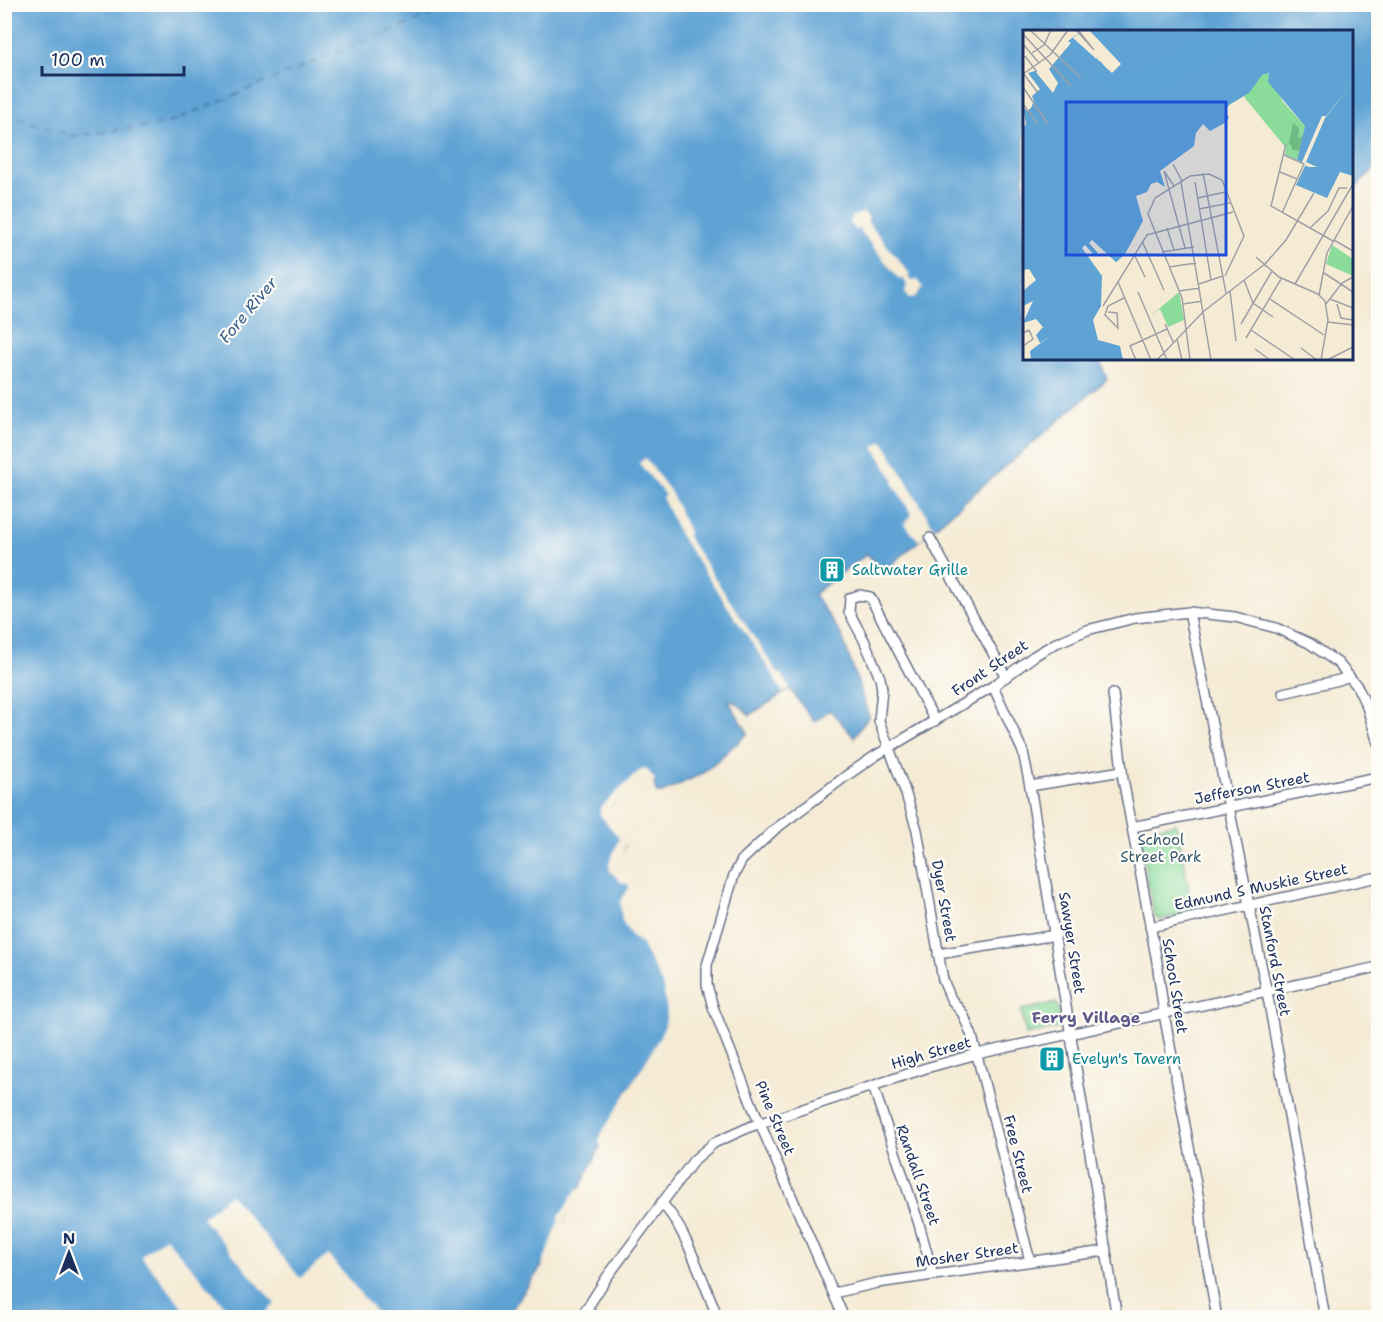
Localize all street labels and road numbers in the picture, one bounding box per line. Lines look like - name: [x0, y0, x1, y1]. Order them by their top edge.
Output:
- street label: Front Street: [948, 635, 1032, 701]
- street label: Jefferson Street: [1193, 767, 1311, 809]
- street label: Dyer Street: [927, 858, 961, 944]
- street label: Edmund S Muskie Street: [1172, 859, 1350, 915]
- street label: Sawyer Street: [1054, 890, 1090, 996]
- street label: Stanford Street: [1255, 904, 1295, 1018]
- street label: School Street: [1158, 937, 1192, 1035]
- street label: High Street: [889, 1032, 973, 1074]
- street label: Pine Street: [750, 1078, 800, 1158]
- street label: Free Street: [999, 1113, 1037, 1195]
- street label: Randall Street: [891, 1122, 945, 1228]
- street label: Mosher Street: [914, 1238, 1020, 1272]

